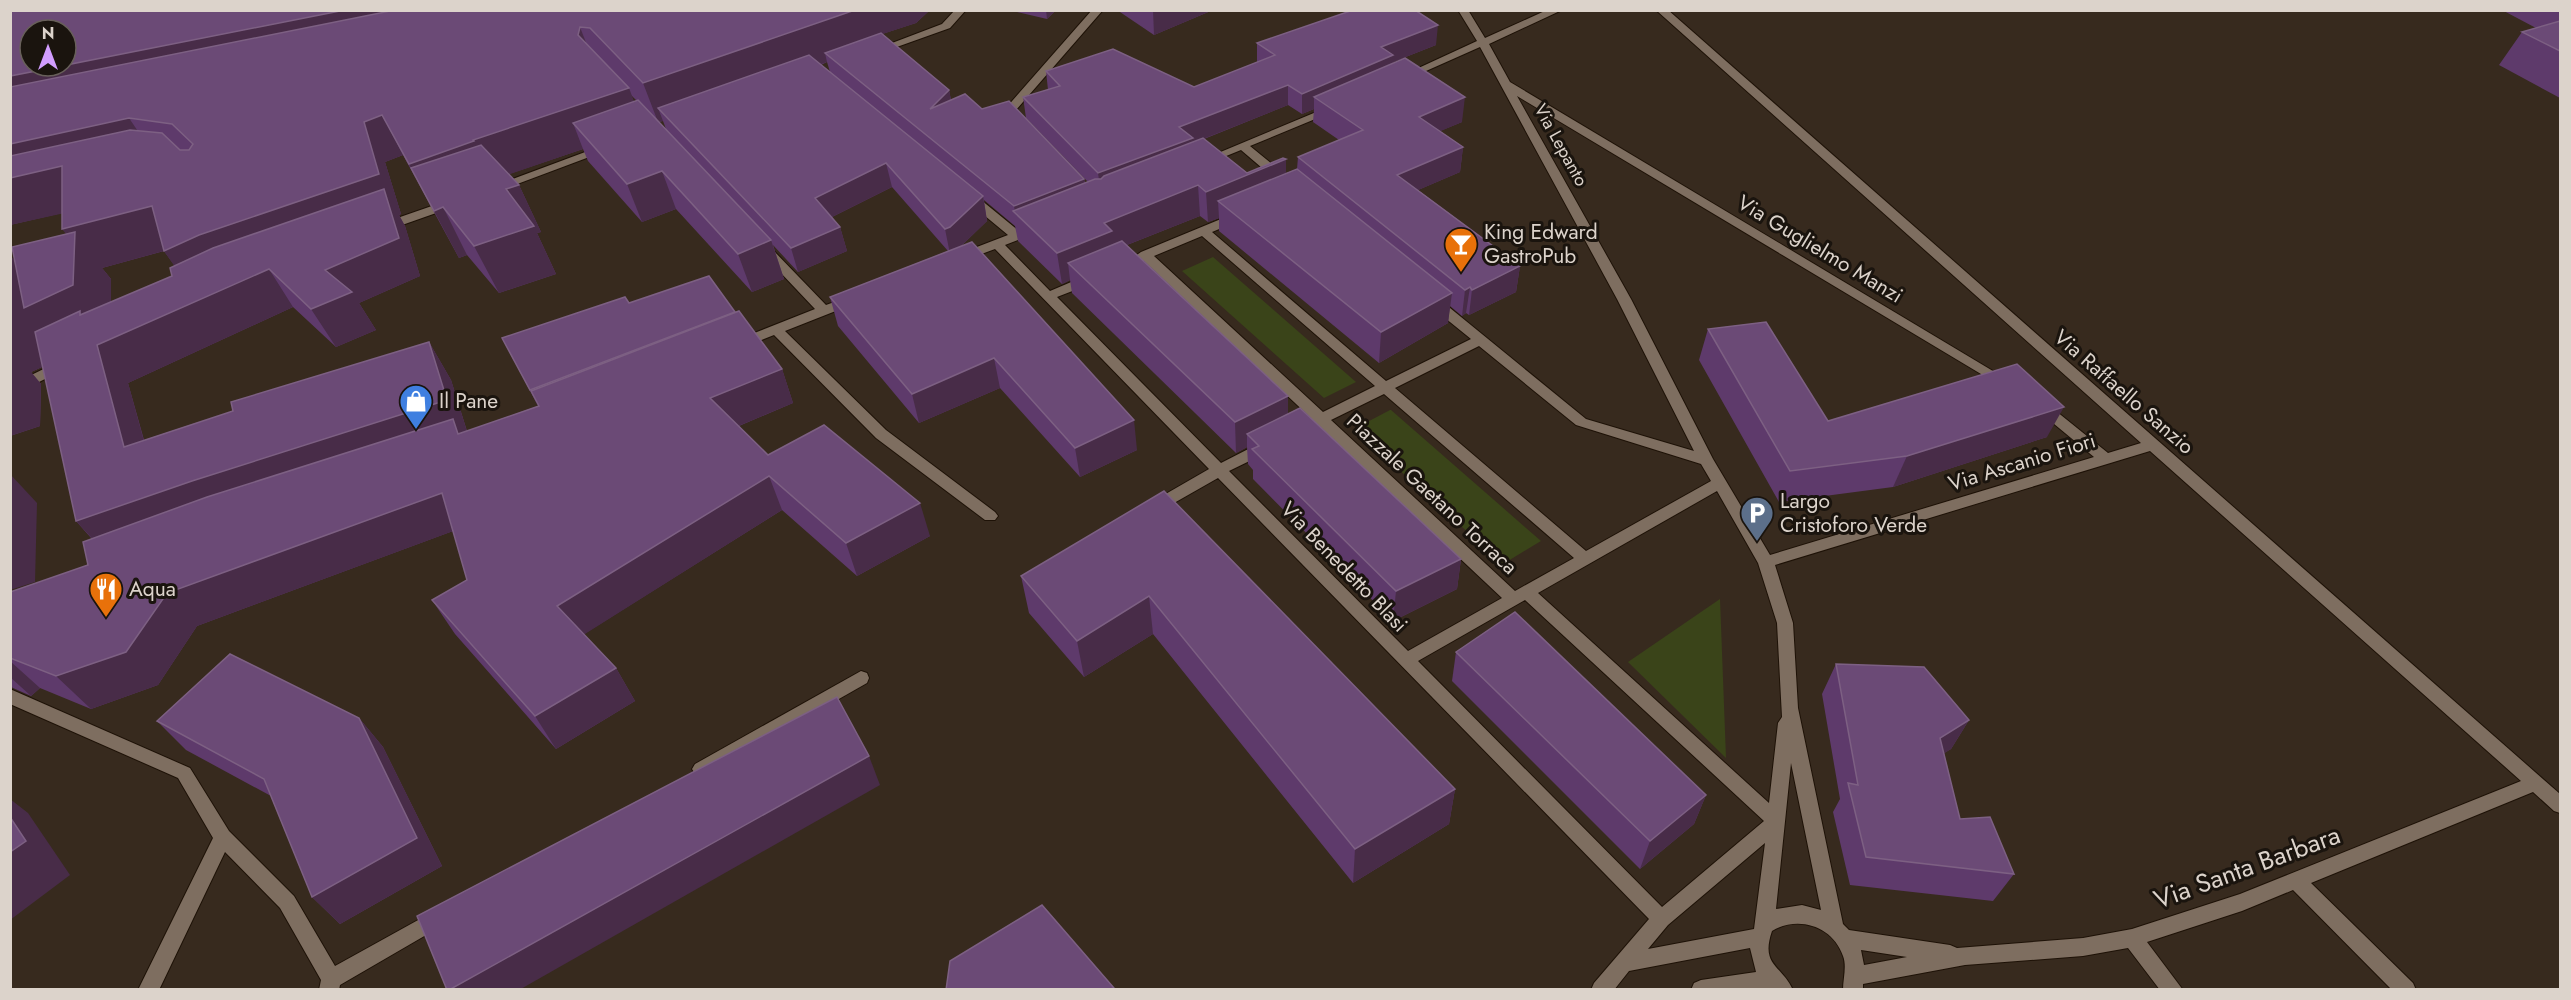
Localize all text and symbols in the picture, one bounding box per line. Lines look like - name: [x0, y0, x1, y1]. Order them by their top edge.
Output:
- north arrow: [18, 18, 78, 78]
- text: N: [42, 22, 54, 45]
- street label: Via Lepanto: [1528, 99, 1594, 191]
- street label: Via Guglielmo Manzi: [1732, 188, 1908, 310]
- place label: King Edward GastroPub: [1484, 217, 1598, 271]
- bar icon: King Edward GastroPub: [1443, 226, 1479, 273]
- street label: Via Raffaello Sanzio: [2047, 323, 2201, 461]
- shop icon: Il Pane: [398, 383, 434, 430]
- place label: Il Pane: [439, 386, 498, 416]
- street label: Piazzale Gaetano Torraca: [1340, 407, 1524, 581]
- street label: Via Ascanio Fiori: [1945, 425, 2099, 499]
- place label: Largo Cristoforo Verde: [1780, 486, 1927, 540]
- street label: Via Benedetto Blasi: [1274, 495, 1414, 639]
- parking icon: Largo Cristoforo Verde: [1739, 495, 1775, 542]
- restaurant icon: Aqua: [88, 571, 124, 618]
- place label: Aqua: [129, 574, 176, 604]
- street label: Via Santa Barbara: [2148, 816, 2346, 918]

